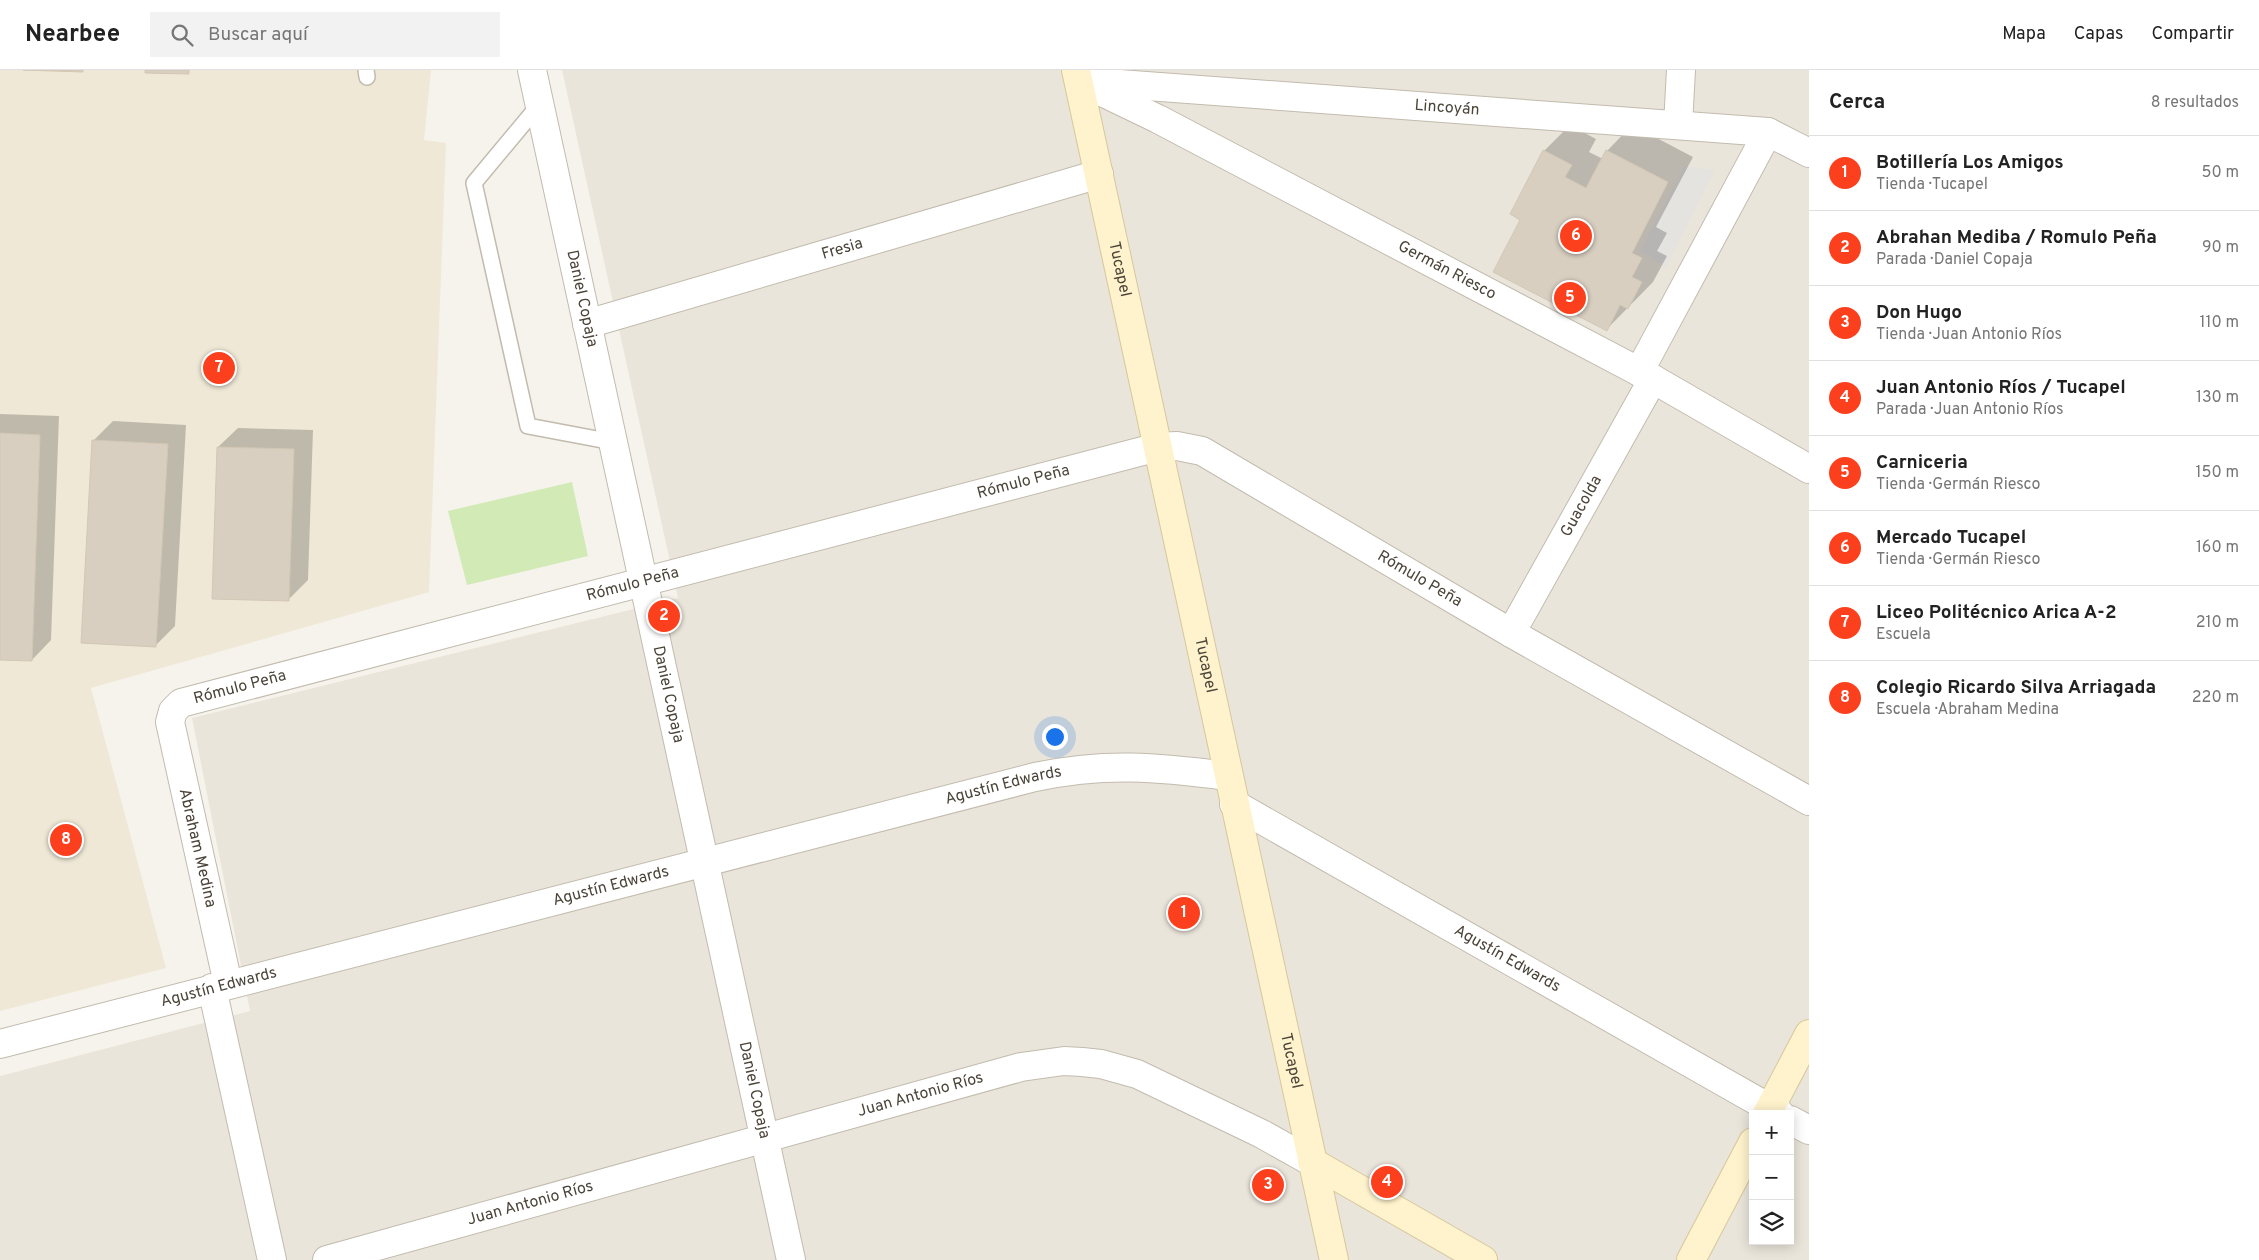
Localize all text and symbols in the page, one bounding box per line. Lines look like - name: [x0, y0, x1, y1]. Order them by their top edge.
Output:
- search box: [150, 12, 500, 57]
- text: Nearbee: [25, 20, 120, 50]
- icon: search: [168, 21, 196, 49]
- text: Buscar aquí: [208, 23, 308, 47]
- text: Mapa: [2002, 23, 2046, 46]
- text: Capas: [2074, 23, 2123, 46]
- text: Compartir: [2151, 23, 2234, 46]
- text: Cerca: [1829, 89, 1885, 116]
- text: 8 resultados: [2151, 93, 2239, 113]
- street label: Lincoyán: [1414, 96, 1480, 121]
- text: Botillería Los Amigos: [1876, 151, 2064, 175]
- text: 1: [1842, 163, 1848, 183]
- text: 50 m: [2202, 163, 2239, 183]
- text: Tienda · Tucapel: [1876, 175, 1988, 195]
- pin: 6: [1560, 217, 1592, 255]
- text: Abrahan Mediba / Romulo Peña: [1876, 226, 2157, 250]
- street label: Fresia: [819, 234, 865, 265]
- street label: Germán Riesco: [1394, 237, 1500, 305]
- text: 2: [1840, 238, 1850, 258]
- text: 90 m: [2202, 238, 2239, 258]
- street label: Tucapel: [1103, 240, 1135, 299]
- street label: Daniel Copaja: [561, 248, 602, 349]
- text: Parada · Daniel Copaja: [1876, 250, 2033, 270]
- pin: 5: [1554, 279, 1586, 317]
- text: Don Hugo: [1876, 301, 1962, 325]
- text: 3: [1840, 313, 1850, 333]
- text: 110 m: [2199, 313, 2239, 333]
- text: Tienda · Juan Antonio Ríos: [1876, 325, 2062, 345]
- pin: 7: [203, 349, 235, 387]
- text: Juan Antonio Ríos / Tucapel: [1876, 376, 2126, 400]
- text: 4: [1840, 388, 1850, 408]
- text: 130 m: [2196, 388, 2239, 408]
- text: Parada · Juan Antonio Ríos: [1876, 400, 2064, 420]
- text: Carniceria: [1876, 451, 1968, 475]
- street label: Rómulo Peña: [975, 461, 1072, 504]
- text: 5: [1840, 463, 1850, 483]
- text: 150 m: [2196, 463, 2239, 483]
- street label: Guacolda: [1557, 472, 1607, 541]
- text: Tienda · Germán Riesco: [1876, 475, 2041, 495]
- text: Mercado Tucapel: [1876, 526, 2026, 550]
- text: 6: [1840, 538, 1850, 558]
- text: 160 m: [2196, 538, 2239, 558]
- street label: Rómulo Peña: [1374, 546, 1466, 612]
- text: Tienda · Germán Riesco: [1876, 550, 2041, 570]
- street label: Rómulo Peña: [584, 563, 681, 606]
- pin: 2: [648, 597, 680, 635]
- text: Liceo Politécnico Arica A-2: [1876, 601, 2117, 625]
- text: 7: [1841, 613, 1849, 633]
- text: 210 m: [2196, 613, 2239, 633]
- text: Escuela: [1876, 625, 1931, 645]
- street label: Tucapel: [1189, 636, 1221, 695]
- street label: Daniel Copaja: [648, 644, 688, 745]
- street label: Rómulo Peña: [191, 666, 288, 709]
- text: Colegio Ricardo Silva Arriagada: [1876, 676, 2156, 700]
- text: 8: [1840, 688, 1850, 708]
- text: 220 m: [2192, 688, 2239, 708]
- text: Escuela · Abraham Medina: [1876, 700, 2059, 720]
- your location: [1042, 724, 1068, 750]
- street label: Agustín Edwards: [943, 762, 1063, 810]
- street label: Abraham Medina: [174, 787, 220, 909]
- pin: 8: [50, 821, 82, 859]
- street label: Agustín Edwards: [551, 862, 671, 911]
- pin: 1: [1168, 894, 1200, 932]
- street label: Agustín Edwards: [1450, 921, 1564, 997]
- street label: Agustín Edwards: [159, 963, 279, 1012]
- street label: Tucapel: [1275, 1031, 1307, 1091]
- street label: Daniel Copaja: [734, 1040, 774, 1141]
- street label: Juan Antonio Ríos: [855, 1068, 986, 1122]
- map controls: [1749, 1110, 1794, 1245]
- button: +: [1749, 1110, 1794, 1155]
- button: −: [1749, 1155, 1794, 1200]
- pin: 4: [1371, 1163, 1403, 1201]
- pin: 3: [1252, 1166, 1284, 1204]
- street label: Juan Antonio Ríos: [465, 1176, 596, 1230]
- button: layers: [1749, 1200, 1794, 1245]

